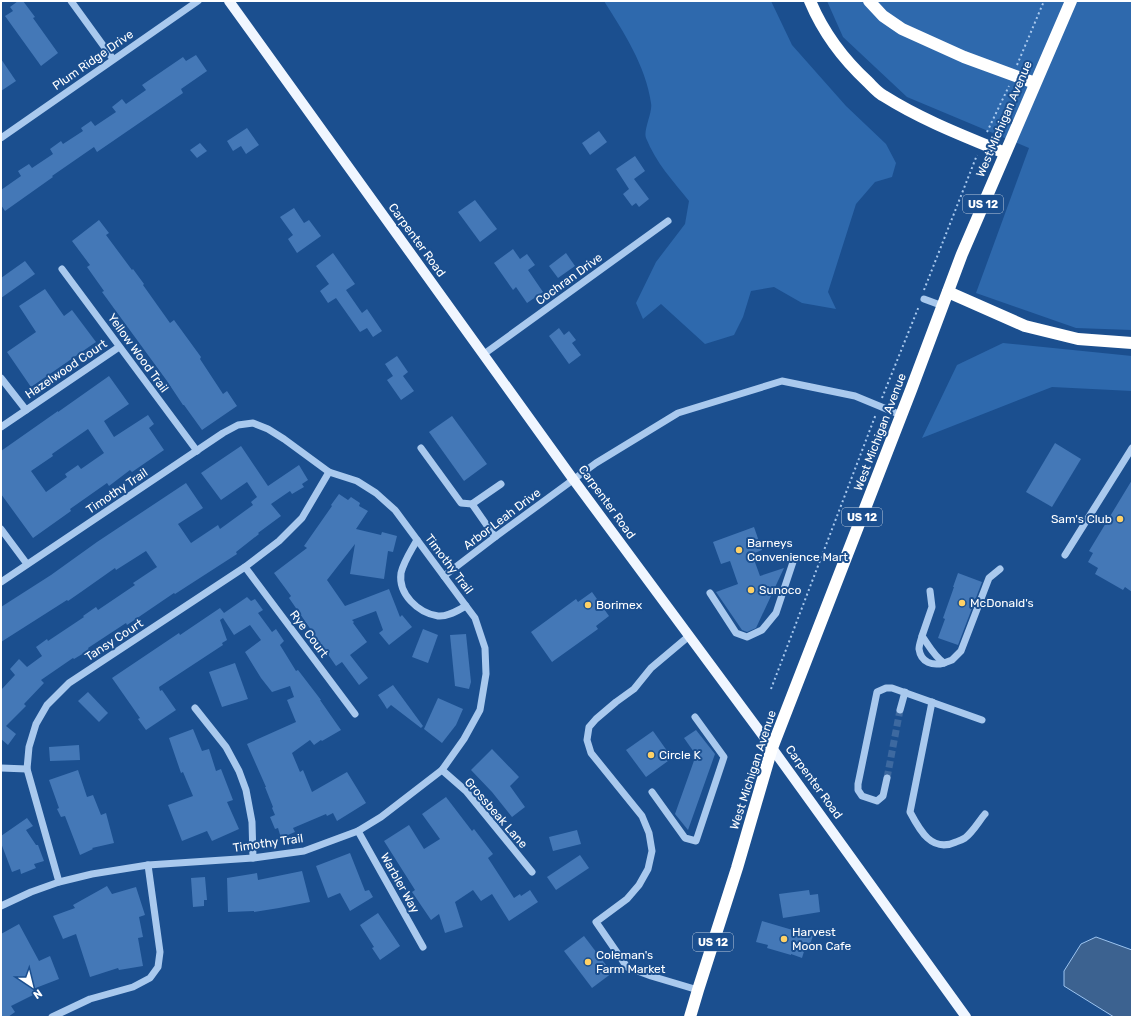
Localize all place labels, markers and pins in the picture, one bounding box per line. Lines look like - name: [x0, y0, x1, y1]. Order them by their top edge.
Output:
- place label: Sam's Club: [1051, 512, 1112, 526]
- marker: Sam's Club: [1115, 514, 1125, 524]
- place label: Barneys Convenience Mart: [747, 536, 848, 564]
- marker: Barneys Convenience Mart: [734, 545, 744, 555]
- place label: Sunoco: [759, 583, 801, 597]
- marker: Sunoco: [746, 585, 756, 595]
- place label: McDonald's: [970, 596, 1034, 610]
- place label: Borimex: [596, 598, 643, 612]
- marker: McDonald's: [957, 598, 967, 608]
- marker: Borimex: [583, 600, 593, 610]
- place label: Circle K: [659, 748, 702, 762]
- marker: Circle K: [646, 750, 656, 760]
- place label: Harvest Moon Cafe: [792, 925, 852, 953]
- marker: Harvest Moon Cafe: [779, 934, 789, 944]
- place label: Coleman's Farm Market: [596, 948, 666, 976]
- marker: Coleman's Farm Market: [583, 957, 593, 967]

